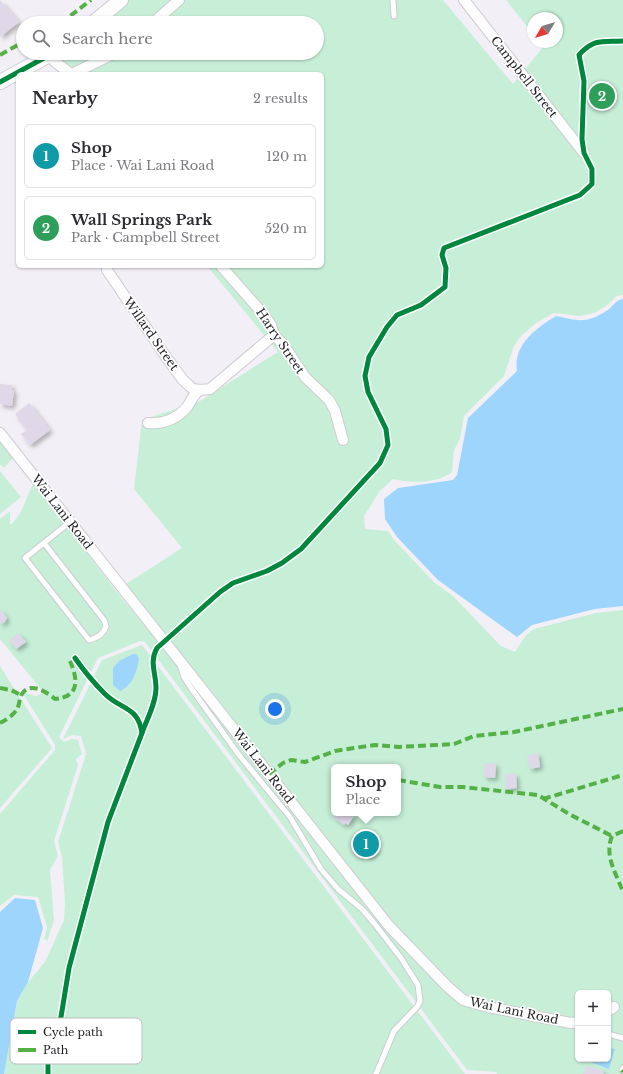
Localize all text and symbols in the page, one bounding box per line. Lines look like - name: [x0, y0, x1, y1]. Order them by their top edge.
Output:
- north arrow: [527, 12, 563, 48]
- search box: [16, 16, 324, 60]
- icon: search: [30, 27, 52, 49]
- text: Search here: [62, 29, 153, 48]
- street label: Campbell Street: [488, 33, 561, 121]
- pin: 2: [589, 81, 615, 111]
- text: Nearby: [32, 88, 98, 109]
- text: 2 results: [253, 90, 308, 107]
- text: Shop: [71, 138, 112, 157]
- text: 1: [43, 148, 49, 165]
- text: 120 m: [266, 148, 307, 165]
- text: Place · Wai Lani Road: [71, 157, 214, 174]
- text: Wall Springs Park: [71, 210, 212, 229]
- text: 2: [42, 220, 50, 237]
- text: 520 m: [265, 220, 307, 237]
- text: Park · Campbell Street: [71, 229, 220, 246]
- street label: Willard Street: [120, 293, 182, 374]
- street label: Harry Street: [253, 305, 308, 377]
- street label: Wai Lani Road: [28, 471, 96, 552]
- your location: [265, 699, 285, 719]
- street label: Wai Lani Road: [229, 725, 297, 806]
- popup: [331, 764, 401, 816]
- text: Shop: [345, 772, 387, 791]
- text: Place: [345, 791, 380, 808]
- pin: 1: [353, 829, 379, 859]
- map controls: [575, 990, 611, 1062]
- button: +: [575, 990, 611, 1026]
- street label: Wai Lani Road: [467, 994, 560, 1027]
- legend: [10, 1018, 142, 1064]
- text: Cycle path: [43, 1025, 103, 1039]
- button: −: [575, 1026, 611, 1062]
- text: Path: [43, 1043, 69, 1057]

